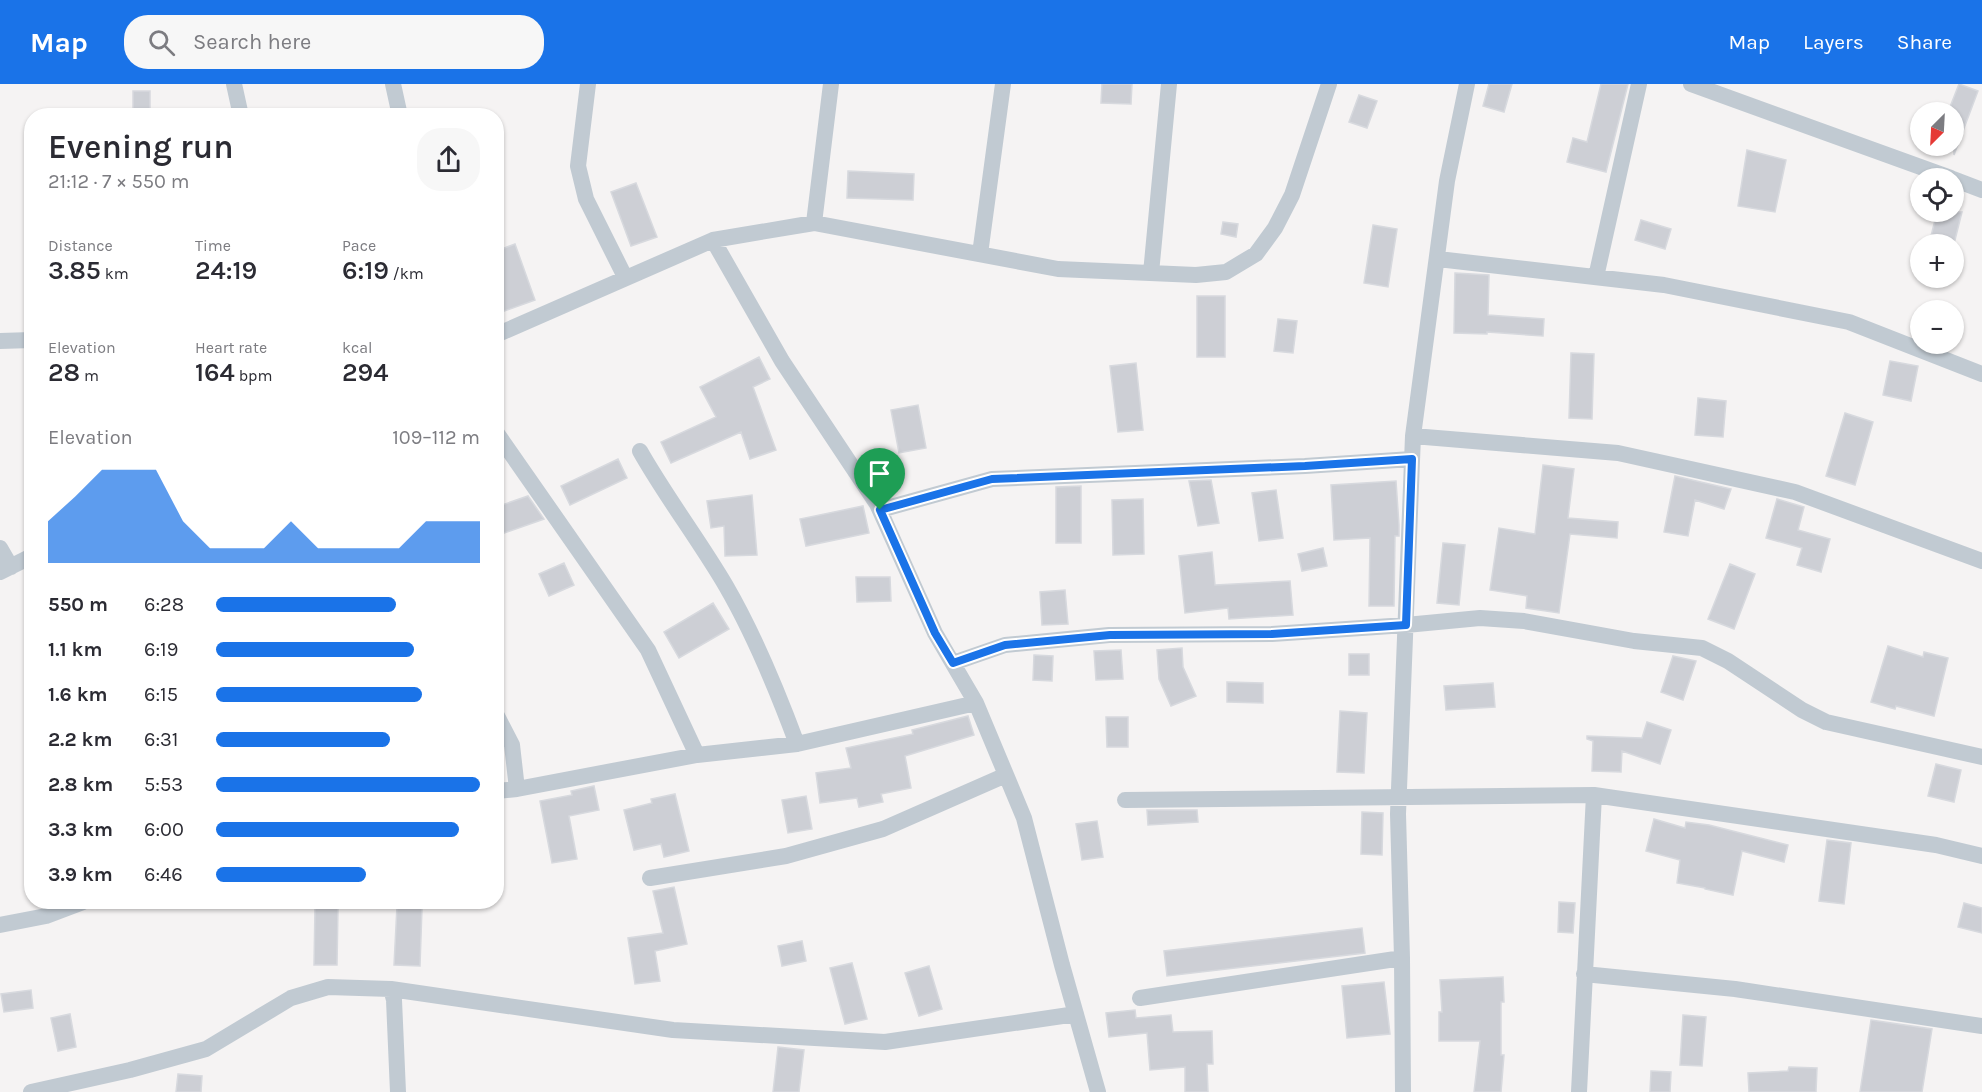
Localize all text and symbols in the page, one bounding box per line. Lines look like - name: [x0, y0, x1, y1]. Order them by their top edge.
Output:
- search box: [124, 15, 544, 69]
- text: Map: [30, 26, 88, 59]
- icon: search: [145, 26, 178, 59]
- text: Search here: [193, 29, 311, 55]
- text: Map: [1728, 30, 1770, 54]
- text: Layers: [1803, 30, 1864, 54]
- text: Share: [1897, 30, 1952, 54]
- north arrow: [1910, 102, 1964, 156]
- map controls: [1910, 102, 1964, 354]
- text: Evening run: [48, 128, 234, 166]
- button: share: [417, 128, 480, 191]
- button: locate: [1910, 168, 1964, 222]
- text: 21:12 · 7 × 550 m: [48, 170, 189, 193]
- button: +: [1910, 234, 1964, 288]
- text: Distance: [48, 236, 113, 255]
- text: Time: [195, 236, 231, 255]
- text: Pace: [342, 236, 376, 255]
- text: 3.85: [48, 255, 101, 286]
- text: 24:19: [195, 255, 257, 286]
- text: 6:19: [342, 255, 389, 286]
- text: km: [101, 264, 129, 283]
- text: /km: [389, 264, 424, 283]
- button: −: [1910, 300, 1964, 354]
- text: Elevation: [48, 338, 116, 357]
- text: Heart rate: [195, 338, 267, 357]
- text: kcal: [342, 338, 373, 357]
- text: 28: [48, 357, 80, 388]
- text: 164: [195, 357, 235, 388]
- text: 294: [342, 357, 388, 388]
- text: m: [80, 366, 99, 385]
- text: bpm: [235, 366, 272, 385]
- text: Elevation: [48, 426, 133, 449]
- text: 109–112 m: [392, 426, 480, 449]
- pin: [854, 448, 905, 510]
- icon: arrive: [863, 457, 896, 490]
- text: 550 m: [48, 593, 108, 616]
- text: 6:28: [144, 593, 184, 616]
- text: 1.1 km: [48, 638, 102, 661]
- text: 6:19: [144, 638, 178, 661]
- text: 1.6 km: [48, 683, 107, 706]
- text: 6:15: [144, 683, 178, 706]
- text: 2.2 km: [48, 728, 112, 751]
- text: 6:31: [144, 728, 178, 751]
- text: 2.8 km: [48, 773, 113, 796]
- text: 5:53: [144, 773, 183, 796]
- text: 3.3 km: [48, 818, 113, 841]
- text: 6:00: [144, 818, 184, 841]
- text: 3.9 km: [48, 863, 113, 886]
- text: 6:46: [144, 863, 183, 886]

